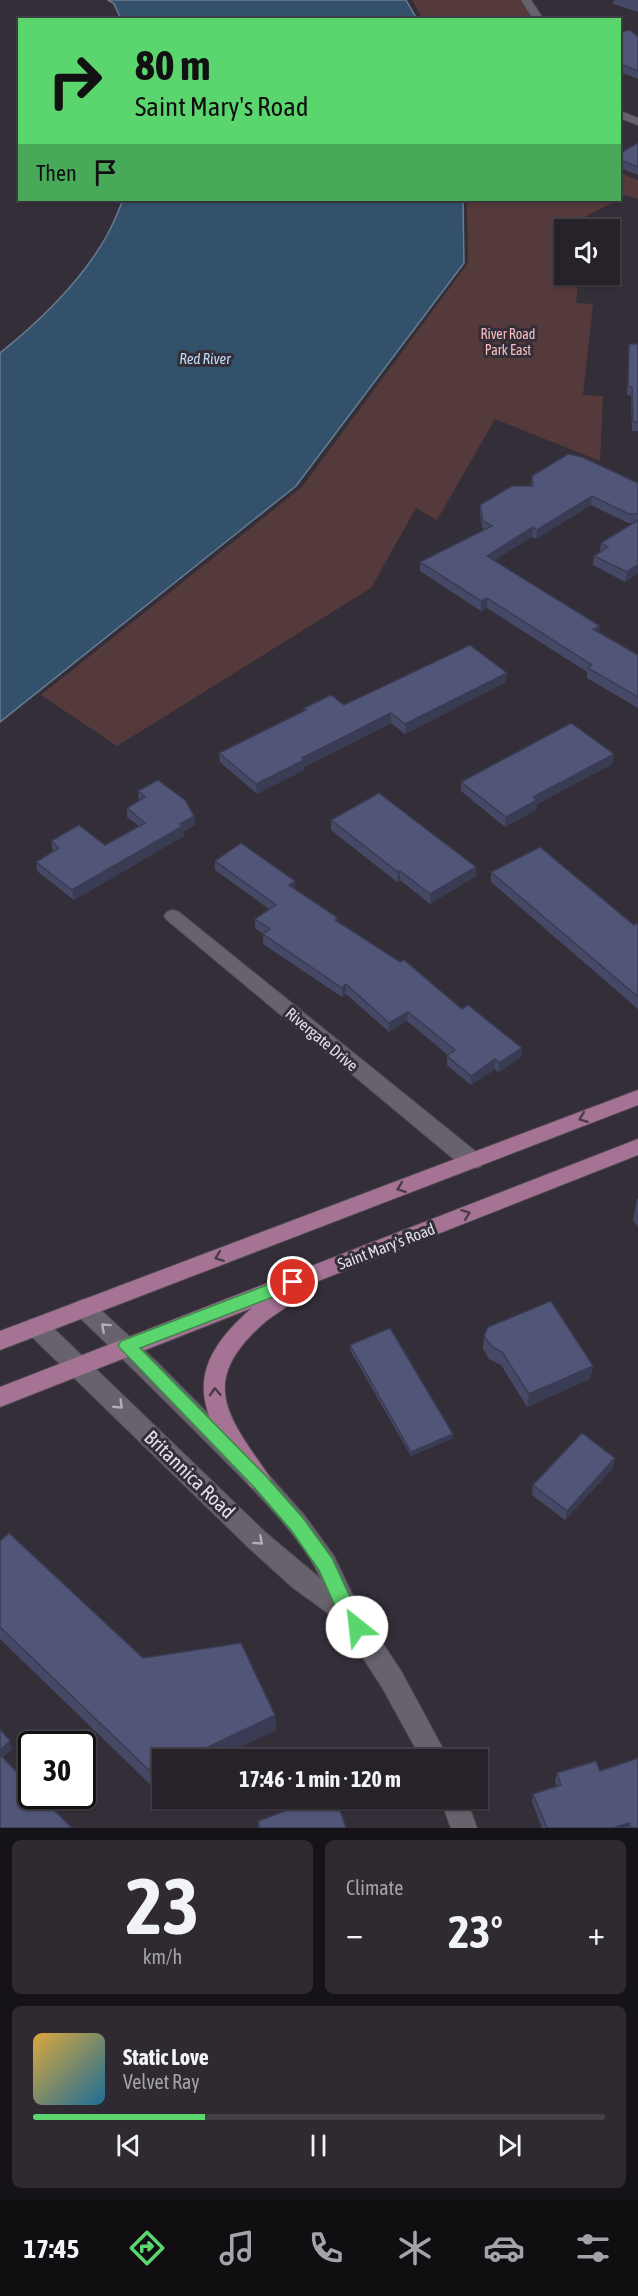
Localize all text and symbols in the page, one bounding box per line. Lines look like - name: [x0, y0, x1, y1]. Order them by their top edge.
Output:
- text: 80 m: [135, 41, 210, 89]
- icon: right: [36, 42, 114, 120]
- text: Saint Mary's Road: [135, 91, 309, 122]
- icon: arrive: [89, 156, 122, 189]
- text: Then: [36, 160, 77, 186]
- map controls: [554, 219, 620, 285]
- button: sound: [554, 219, 620, 285]
- park label: River Road Park East: [481, 326, 535, 358]
- water label: Red River: [179, 350, 231, 367]
- street label: Rivergate Drive: [282, 1004, 362, 1075]
- one-way arrow: [579, 1111, 589, 1124]
- one-way arrow: [396, 1181, 407, 1193]
- one-way arrow: [461, 1209, 471, 1222]
- street label: Saint Mary's Road: [335, 1219, 438, 1274]
- one-way arrow: [214, 1250, 225, 1263]
- pin: [267, 1256, 318, 1307]
- icon: arrive: [276, 1265, 309, 1298]
- one-way arrow: [101, 1323, 112, 1334]
- one-way arrow: [208, 1388, 221, 1397]
- one-way arrow: [112, 1398, 123, 1409]
- street label: Britannica Road: [140, 1425, 240, 1523]
- one-way arrow: [252, 1534, 262, 1545]
- position arrow: [325, 1595, 389, 1659]
- speed limit sign: 30: [18, 1731, 96, 1809]
- text: 17:46 · 1 min · 120 m: [239, 1766, 401, 1792]
- text: 23: [126, 1861, 199, 1951]
- text: Climate: [346, 1876, 403, 1899]
- text: 23°: [448, 1906, 503, 1958]
- text: −: [346, 1914, 363, 1952]
- text: +: [588, 1914, 605, 1952]
- text: km/h: [143, 1945, 182, 1968]
- text: Static Love: [123, 2044, 209, 2070]
- text: Velvet Ray: [123, 2070, 200, 2093]
- icon: previous: [112, 2129, 145, 2162]
- icon: pause: [302, 2129, 335, 2162]
- icon: next: [493, 2129, 526, 2162]
- icon: directions: [126, 2227, 168, 2269]
- icon: music: [216, 2227, 258, 2269]
- icon: phone: [305, 2227, 347, 2269]
- icon: climate: [394, 2227, 436, 2269]
- icon: car: [483, 2227, 525, 2269]
- icon: filters: [572, 2227, 614, 2269]
- text: 17:45: [24, 2233, 79, 2264]

